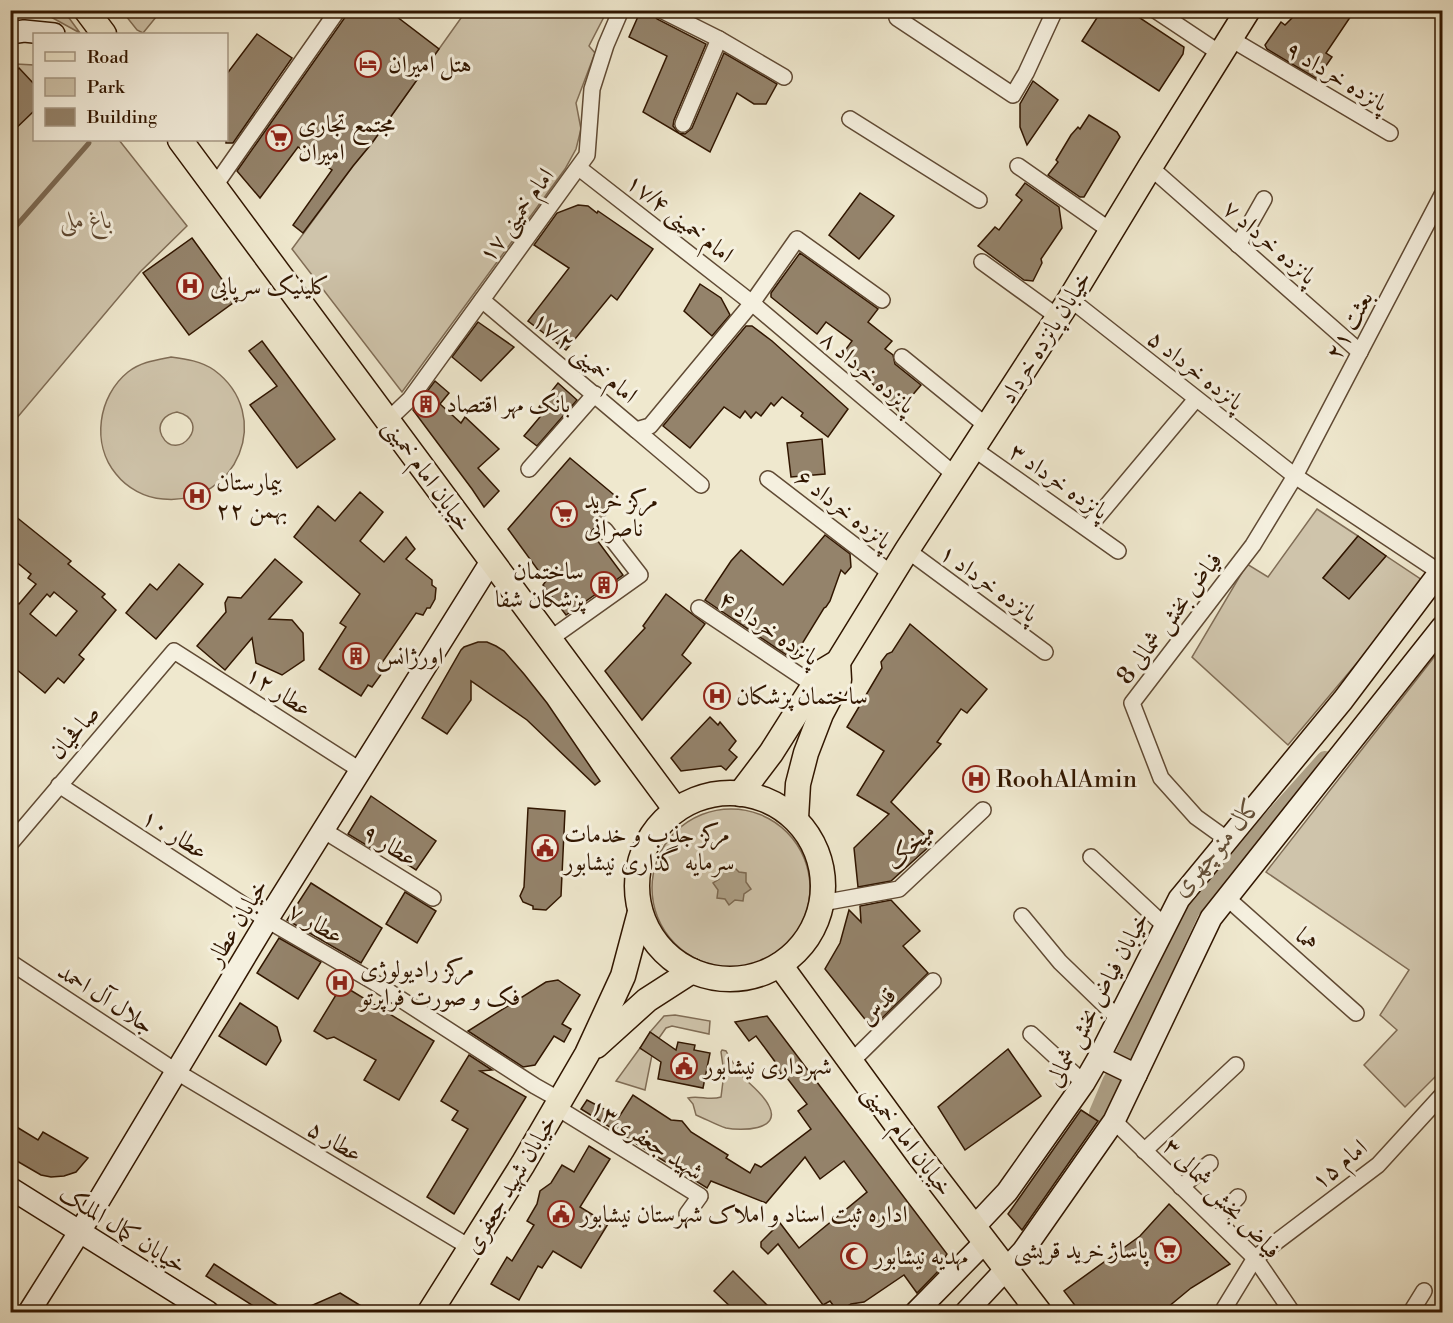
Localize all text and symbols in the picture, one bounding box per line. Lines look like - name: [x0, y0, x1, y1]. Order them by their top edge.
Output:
- legend: [33, 33, 228, 141]
- street label: پانزده خرداد ۹: [1279, 34, 1395, 121]
- text: Road: [87, 46, 130, 69]
- hotel icon: هتل امیران: [353, 49, 383, 79]
- place label: هتل امیران: [388, 50, 472, 81]
- text: Park: [87, 76, 126, 99]
- text: Building: [86, 106, 158, 129]
- place label: مجتمع تجاری امیران: [298, 110, 396, 168]
- supermarket icon: مجتمع تجاری امیران: [264, 123, 294, 153]
- street label: امام خمینی ۱۷: [472, 162, 565, 272]
- street label: امام خمینی ۱۷/۴: [617, 167, 739, 274]
- street label: پانزده خرداد ۷: [1216, 194, 1324, 293]
- park label: باغ ملی: [59, 206, 113, 240]
- street label: خیابان پانزده خرداد: [993, 265, 1100, 410]
- hospital icon: کلینیک سرپایی: [175, 271, 205, 301]
- place label: کلینیک سرپایی: [210, 272, 330, 303]
- street label: بعثت ۲۱: [1319, 286, 1380, 365]
- street label: امام خمینی ۱۷/۲: [522, 305, 643, 414]
- street label: پانزده خرداد ۸: [813, 324, 922, 423]
- street label: پانزده خرداد ۵: [1140, 324, 1251, 420]
- building icon: بانک مهر اقتصاد: [411, 389, 441, 419]
- place label: بانک مهر اقتصاد: [446, 390, 570, 420]
- street label: خیابان امام خمینی: [372, 413, 478, 541]
- street label: پانزده خرداد ۳: [1002, 437, 1115, 529]
- street label: پانزده خرداد ۶: [788, 463, 899, 559]
- place label: بیمارستان ۲۲ بهمن: [216, 468, 288, 526]
- hospital icon: بیمارستان ۲۲ بهمن: [182, 481, 212, 511]
- place label: مرکز خرید ناصرانی: [584, 486, 658, 544]
- supermarket icon: مرکز خرید ناصرانی: [549, 499, 579, 529]
- street label: پانزده خرداد ۱: [933, 538, 1045, 631]
- street label: فیاض بخش شمالی 8: [1110, 547, 1229, 691]
- place label: ساختمان پزشکان شفا: [495, 557, 587, 615]
- building icon: ساختمان پزشکان شفا: [589, 570, 619, 600]
- street label: پانزده خرداد ۴: [712, 584, 826, 675]
- building icon: اورژانس: [341, 641, 371, 671]
- place label: اورژانس: [376, 642, 444, 672]
- street label: عطار ۱۲: [240, 659, 317, 724]
- hospital icon: ساختمان پزشکان: [702, 681, 732, 711]
- place label: ساختمان پزشکان: [736, 682, 868, 712]
- street label: صافحیان: [43, 699, 107, 766]
- hospital icon: RoohAlAmin: [961, 764, 991, 794]
- place label: RoohAlAmin: [996, 765, 1137, 795]
- water label: کال منوچهری: [1164, 790, 1269, 903]
- street label: عطار ۱۰: [136, 802, 213, 867]
- street label: میخک: [879, 817, 942, 877]
- street label: عطار ۹: [357, 818, 422, 874]
- place label: مرکز جذب و خدمات سرمایه گذاری نیشابور: [562, 820, 734, 878]
- public building icon: مرکز جذب و خدمات سرمایه گذاری نیشابور: [530, 833, 560, 863]
- street label: خیابان عطار: [199, 874, 275, 973]
- street label: عطار ۷: [283, 896, 348, 952]
- street label: خیابان فیاض بخش شمالی: [1039, 907, 1157, 1092]
- street label: هما: [1288, 921, 1324, 958]
- place label: مرکز رادیولوژی فک و صورت فراپرتو: [358, 955, 520, 1013]
- street label: جلال آل احمد: [51, 957, 159, 1041]
- hospital icon: مرکز رادیولوژی فک و صورت فراپرتو: [325, 968, 355, 998]
- street label: قدس: [852, 981, 903, 1032]
- public building icon: شهرداری نیشابور: [669, 1051, 699, 1081]
- place label: شهرداری نیشابور: [702, 1052, 832, 1082]
- street label: خیابان امام خمینی: [851, 1079, 959, 1206]
- street label: شهید جعفری۱۳: [584, 1092, 709, 1188]
- street label: خیابان شهید جعفری: [457, 1109, 564, 1260]
- street label: عطار ۵: [302, 1114, 367, 1170]
- street label: فیاض بخش شمالی ۳: [1156, 1132, 1287, 1266]
- street label: امام ۱۵: [1305, 1133, 1377, 1200]
- street label: خیابان کمال الملک: [53, 1179, 192, 1281]
- public building icon: اداره ثبت اسناد و املاک شهرستان نیشابور: [546, 1199, 576, 1229]
- place label: اداره ثبت اسناد و املاک شهرستان نیشابور: [578, 1200, 908, 1230]
- supermarket icon: پاساژ خرید قریشی: [1153, 1235, 1183, 1265]
- place label: پاساژ خرید قریشی: [1014, 1236, 1149, 1267]
- mosque icon: مهدیه نیشابور: [839, 1241, 869, 1271]
- place label: مهدیه نیشابور: [872, 1242, 968, 1272]

